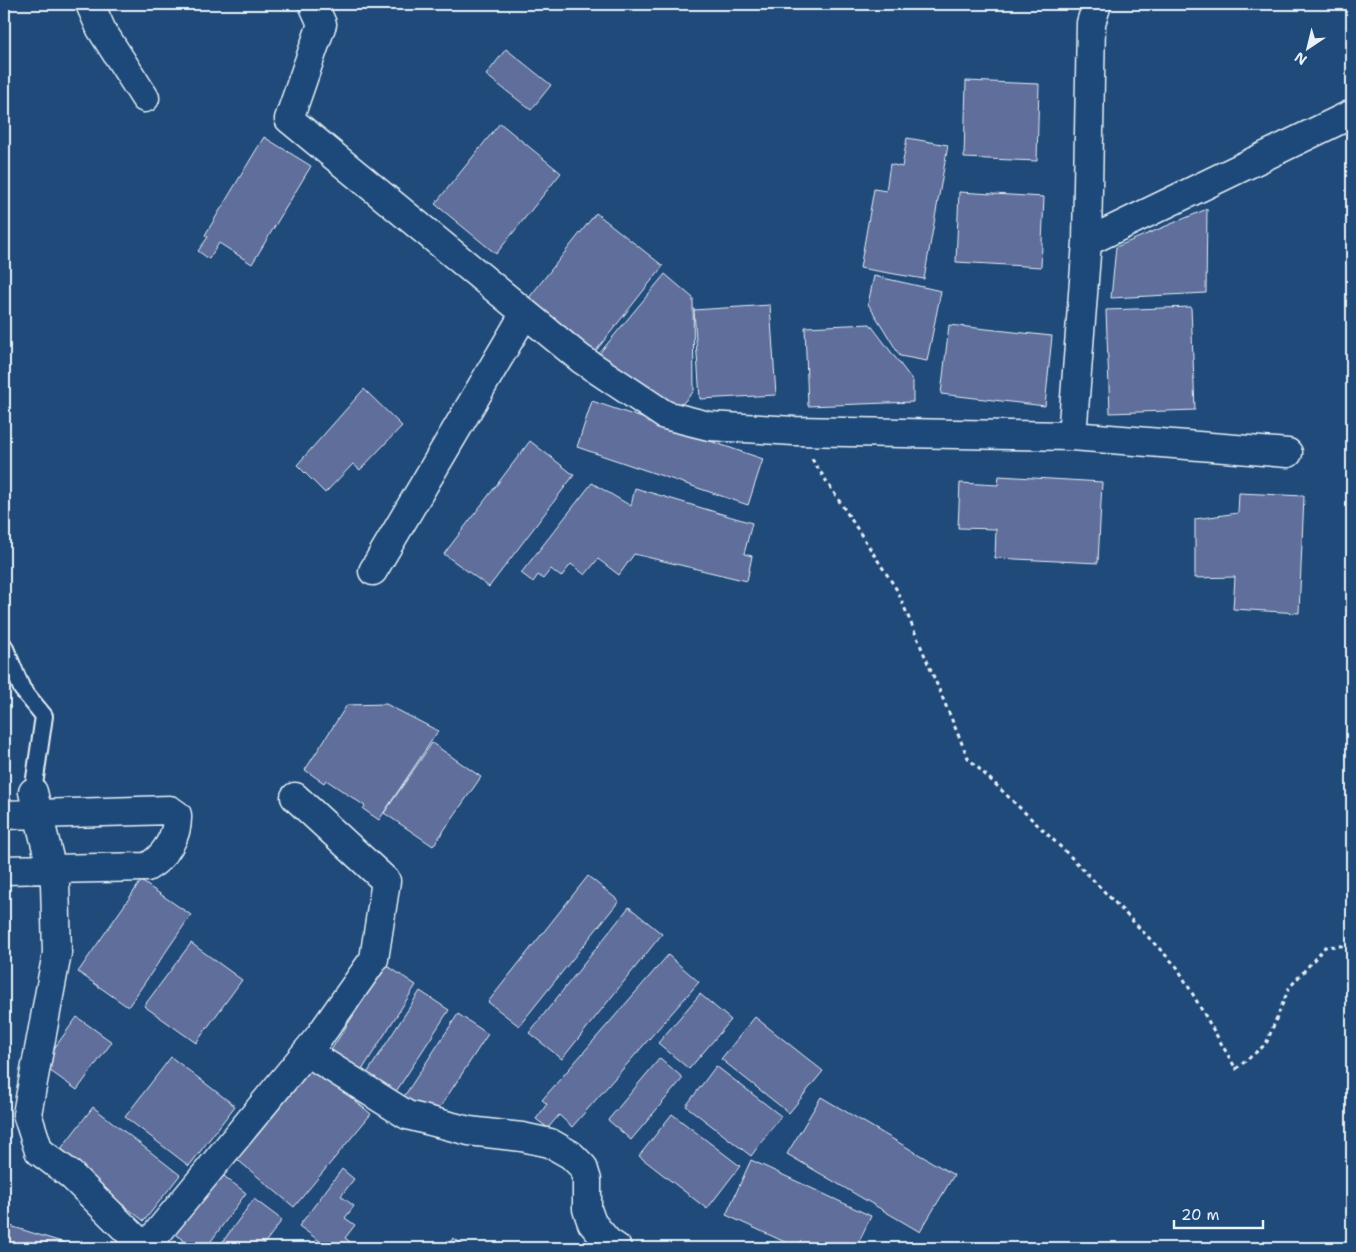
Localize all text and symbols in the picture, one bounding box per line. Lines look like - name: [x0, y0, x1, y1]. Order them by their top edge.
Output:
- north arrow: [1284, 22, 1334, 72]
- text: N: [1291, 48, 1310, 69]
- scale bar: [1174, 1197, 1262, 1229]
- text: 20 m: [1181, 1205, 1220, 1225]

